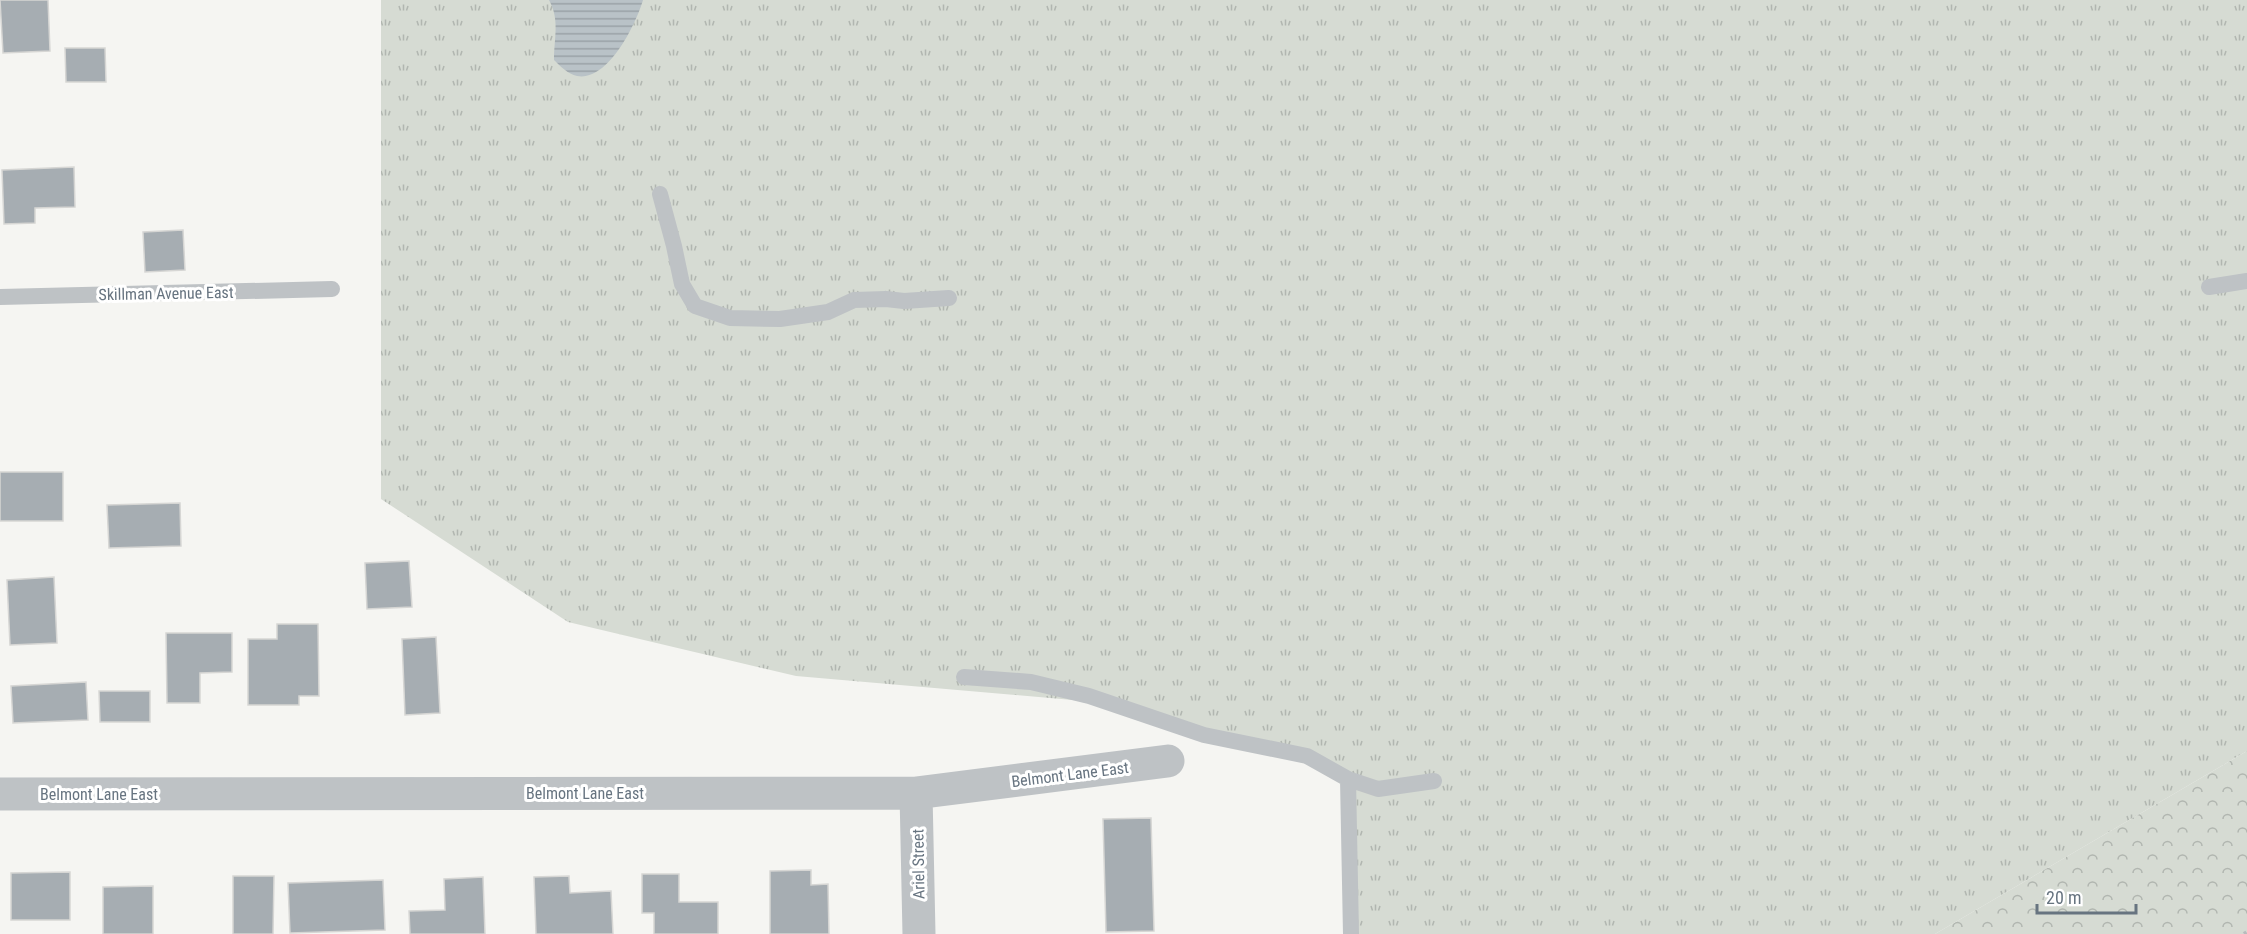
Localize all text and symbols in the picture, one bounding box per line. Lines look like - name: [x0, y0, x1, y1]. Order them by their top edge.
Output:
- street label: Skillman Avenue East: [98, 283, 234, 304]
- street label: Belmont Lane East: [1010, 758, 1130, 791]
- street label: Belmont Lane East: [526, 784, 644, 803]
- street label: Belmont Lane East: [40, 785, 158, 804]
- street label: Ariel Street: [908, 829, 929, 899]
- scale bar: [2037, 877, 2136, 915]
- text: 20 m: [2046, 887, 2081, 908]

